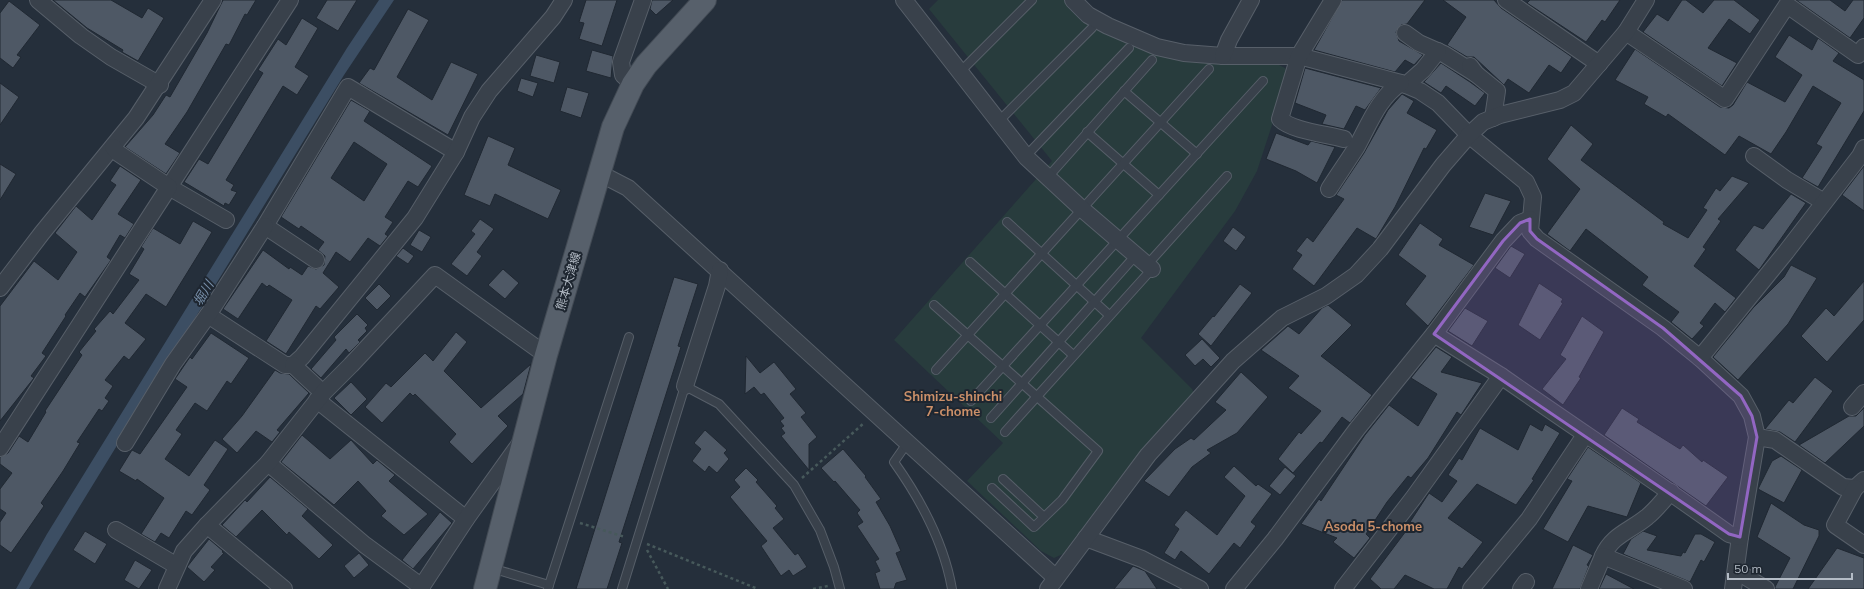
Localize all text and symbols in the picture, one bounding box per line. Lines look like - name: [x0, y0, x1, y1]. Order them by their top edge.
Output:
- street label: 熊本大津線: [553, 250, 583, 312]
- water label: 堀川: [189, 276, 218, 308]
- district label: Shimizu-shinchi 7-chome: [904, 388, 1002, 419]
- district label: Asoda 5-chome: [1324, 518, 1422, 534]
- scale bar: [1728, 555, 1852, 581]
- text: 50 m: [1734, 561, 1762, 576]

